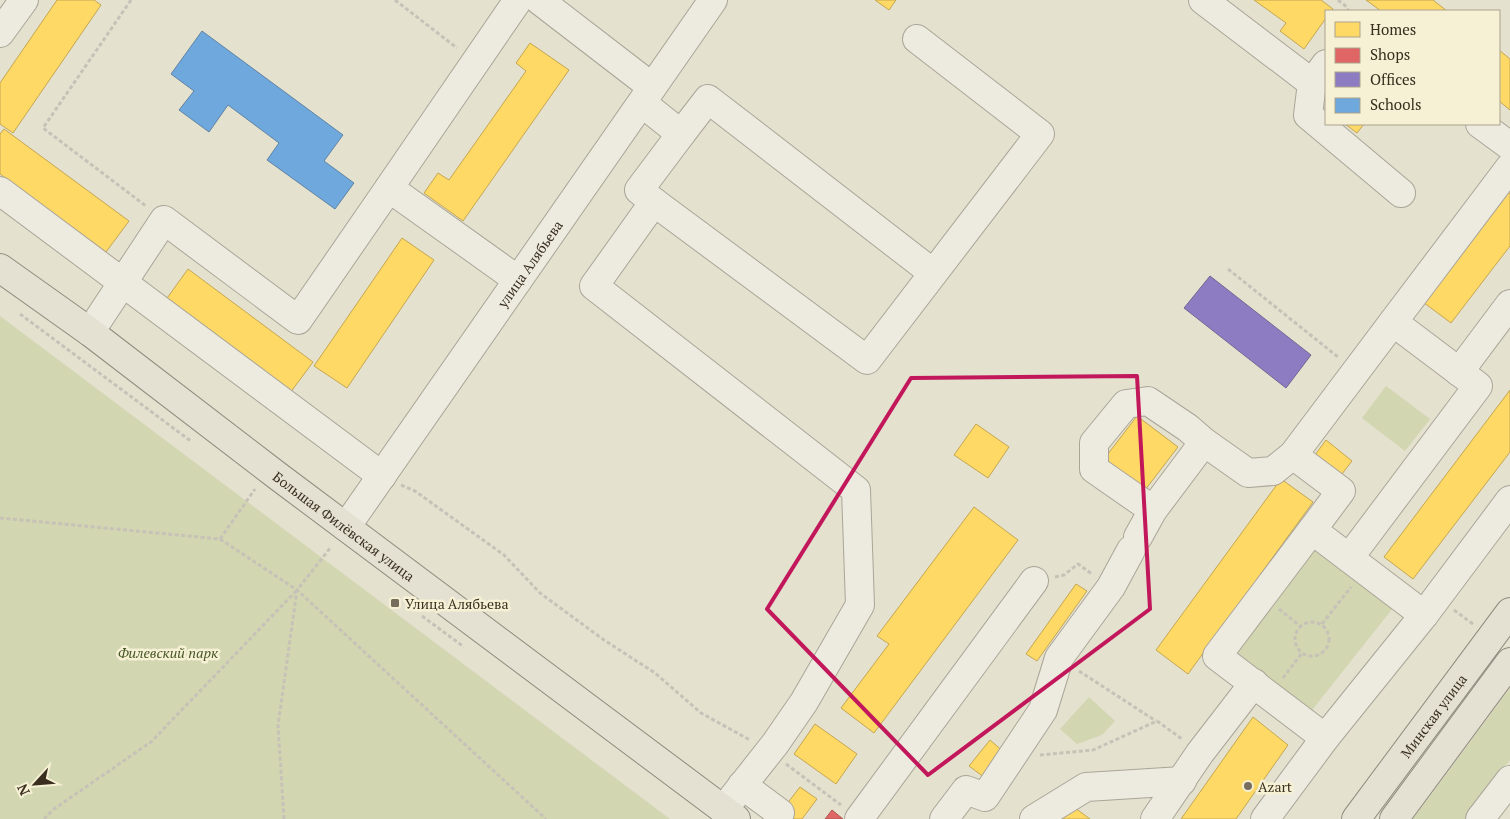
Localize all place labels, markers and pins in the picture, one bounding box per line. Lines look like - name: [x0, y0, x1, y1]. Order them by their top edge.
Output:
- place label: Улица Алябьева: [405, 594, 509, 613]
- marker: Улица Алябьева: [389, 597, 401, 609]
- place label: Azart: [1258, 777, 1293, 796]
- marker: Azart: [1242, 780, 1254, 792]

